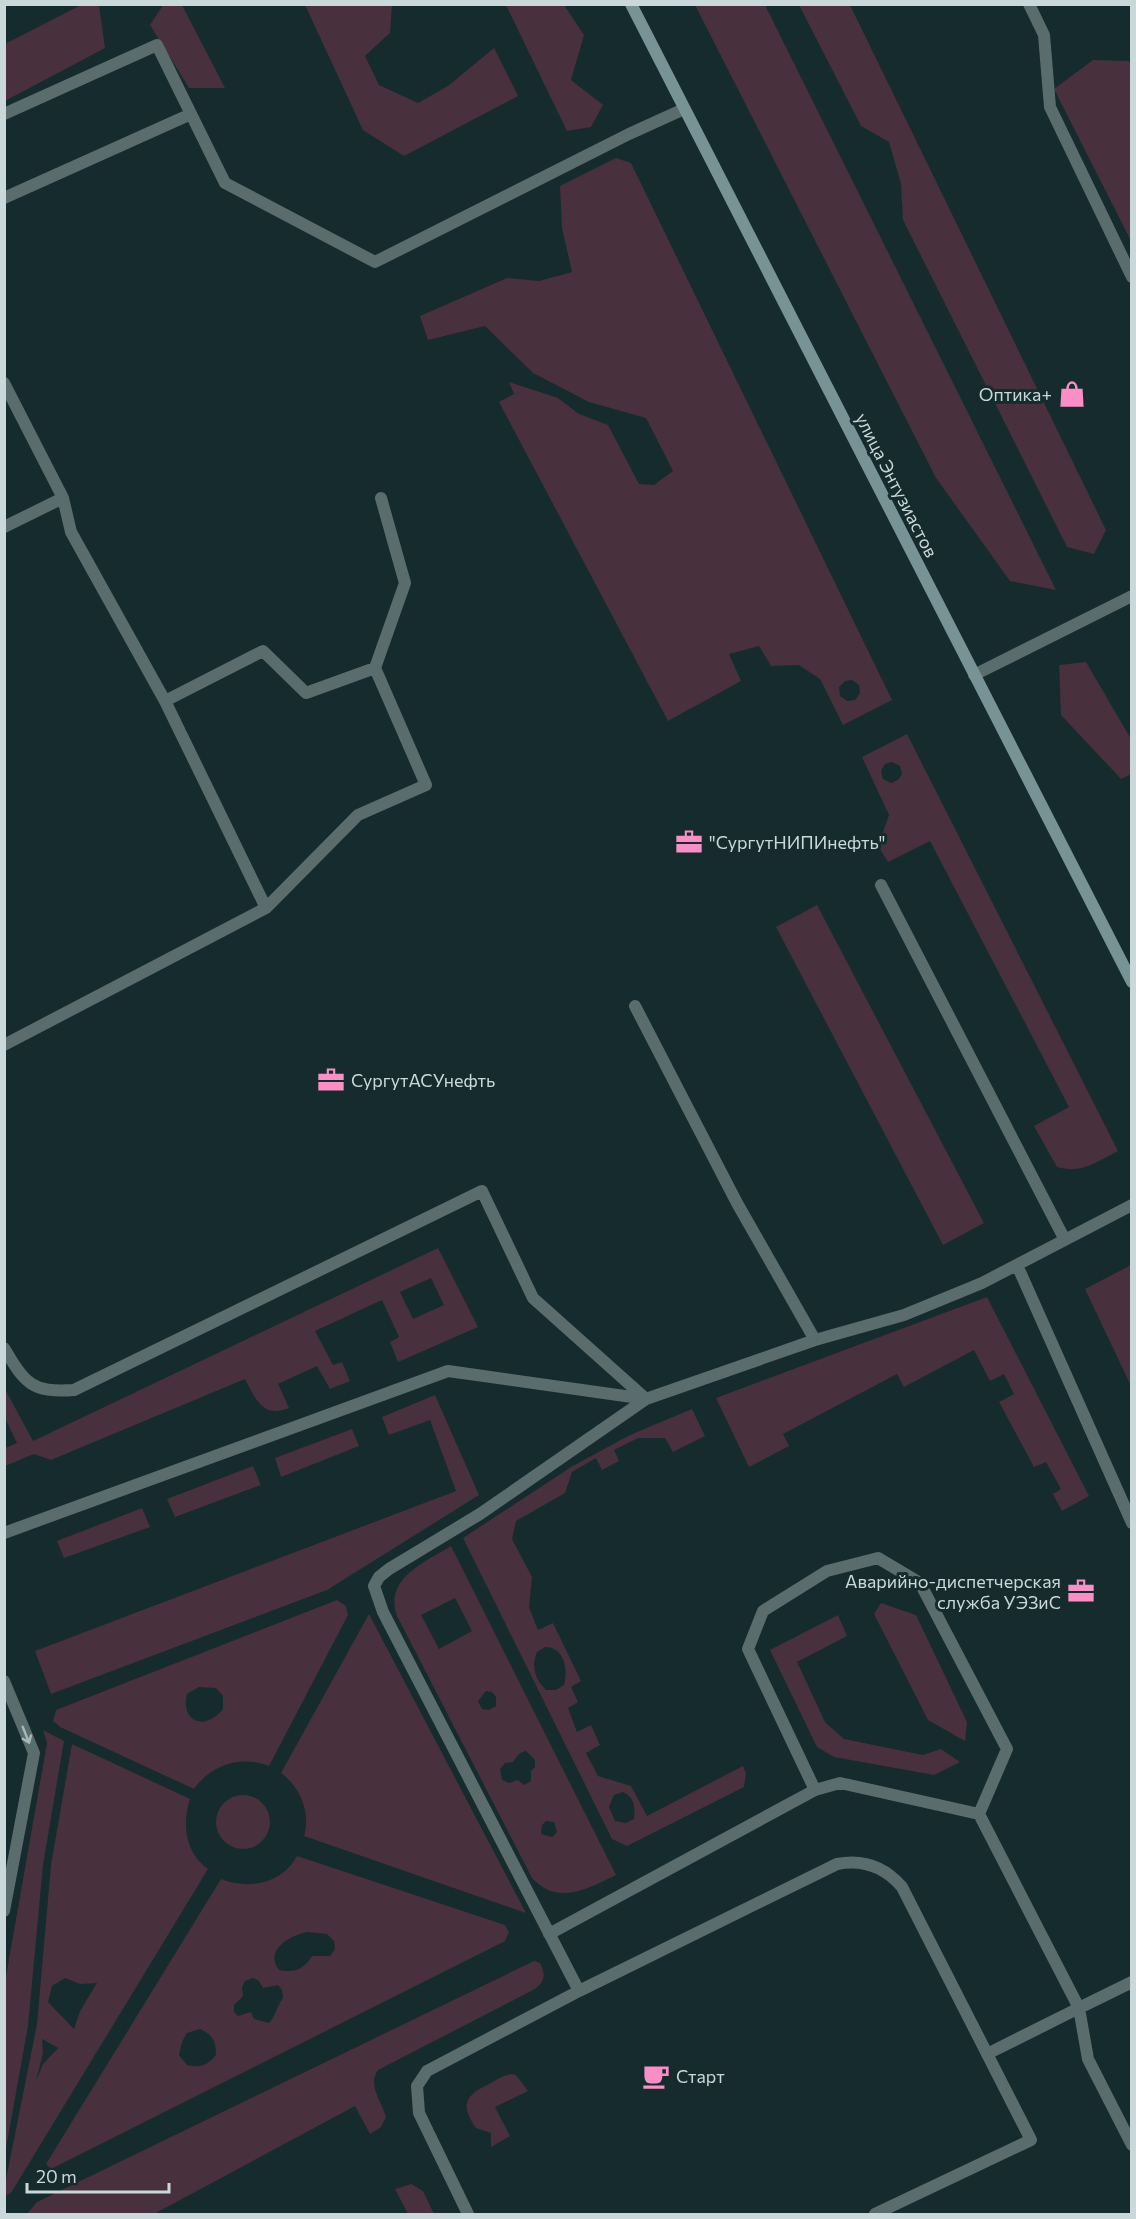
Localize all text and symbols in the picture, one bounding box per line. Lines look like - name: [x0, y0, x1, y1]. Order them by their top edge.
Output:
- shop icon: Оптика+: [1057, 379, 1087, 409]
- place label: Оптика+: [979, 383, 1052, 405]
- street label: улица Энтузиастов: [851, 409, 943, 561]
- office icon: "СургутНИПИнефть": [674, 827, 704, 857]
- place label: "СургутНИПИнефть": [709, 831, 885, 853]
- office icon: СургутАСУнефть: [316, 1065, 346, 1095]
- place label: СургутАСУнефть: [351, 1069, 495, 1091]
- place label: Аварийно-диспетчерская служба УЭЗиС: [845, 1570, 1061, 1613]
- office icon: Аварийно-диспетчерская служба УЭЗиС: [1066, 1576, 1096, 1606]
- one-way arrow: [21, 1726, 32, 1744]
- cafe icon: Старт: [641, 2061, 671, 2091]
- place label: Старт: [676, 2065, 725, 2087]
- scale bar: [27, 2156, 170, 2194]
- text: 20 m: [36, 2165, 77, 2187]

